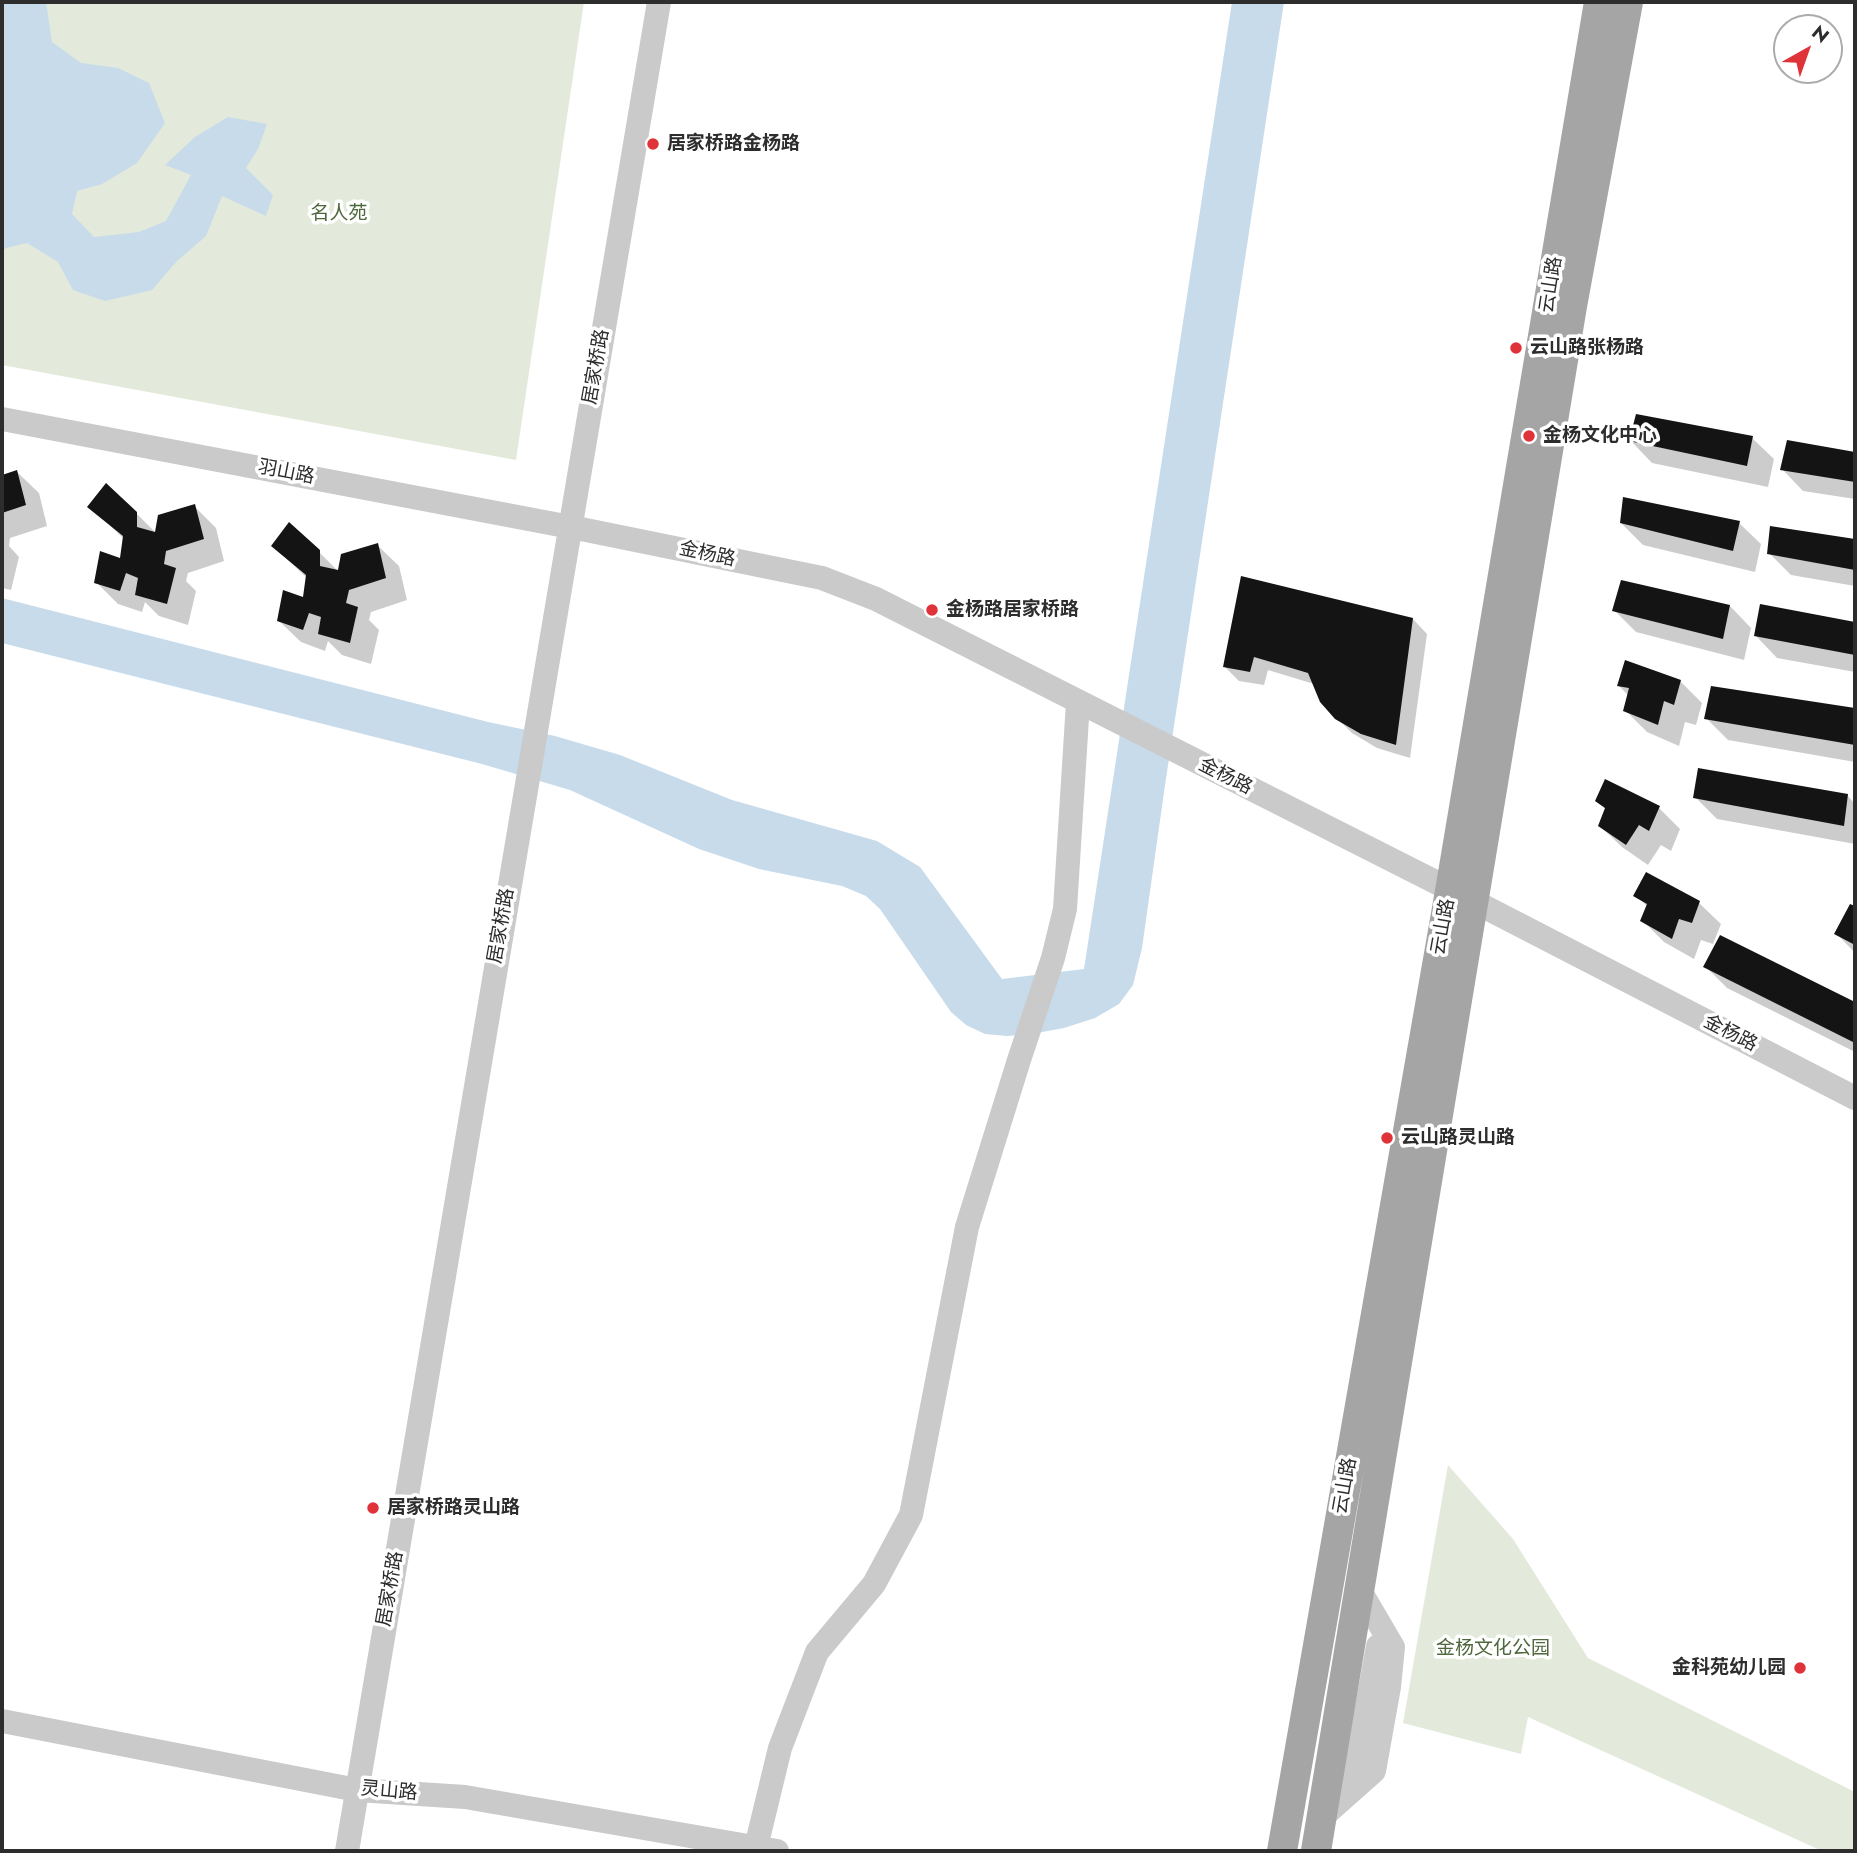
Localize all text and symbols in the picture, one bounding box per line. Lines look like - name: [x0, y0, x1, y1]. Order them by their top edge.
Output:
- north arrow: [1773, 14, 1843, 84]
- text: N: [1806, 19, 1835, 49]
- place label: 居家桥路金杨路: [667, 133, 800, 155]
- marker: 居家桥路金杨路: [645, 136, 661, 152]
- park label: 名人苑: [311, 203, 367, 225]
- street label: 云山路: [1536, 255, 1568, 315]
- street label: 居家桥路: [579, 328, 615, 406]
- place label: 云山路张杨路: [1530, 337, 1644, 359]
- marker: 云山路张杨路: [1508, 340, 1524, 356]
- place label: 金杨文化中心: [1543, 425, 1657, 447]
- marker: 金杨文化中心: [1521, 428, 1537, 444]
- street label: 羽山路: [256, 456, 316, 490]
- street label: 金杨路: [677, 538, 737, 572]
- place label: 金杨路居家桥路: [946, 599, 1079, 621]
- marker: 金杨路居家桥路: [924, 602, 940, 618]
- street label: 金杨路: [1194, 754, 1256, 800]
- street label: 居家桥路: [484, 887, 520, 965]
- street label: 云山路: [1428, 897, 1460, 957]
- street label: 金杨路: [1699, 1011, 1761, 1057]
- place label: 云山路灵山路: [1401, 1127, 1515, 1149]
- marker: 云山路灵山路: [1379, 1130, 1395, 1146]
- street label: 云山路: [1330, 1456, 1362, 1516]
- place label: 居家桥路灵山路: [387, 1497, 520, 1519]
- marker: 居家桥路灵山路: [365, 1500, 381, 1516]
- street label: 居家桥路: [373, 1550, 409, 1628]
- park label: 金杨文化公园: [1436, 1638, 1550, 1660]
- place label: 金科苑幼儿园: [1672, 1657, 1786, 1679]
- marker: 金科苑幼儿园: [1792, 1660, 1808, 1676]
- street label: 灵山路: [360, 1778, 418, 1806]

